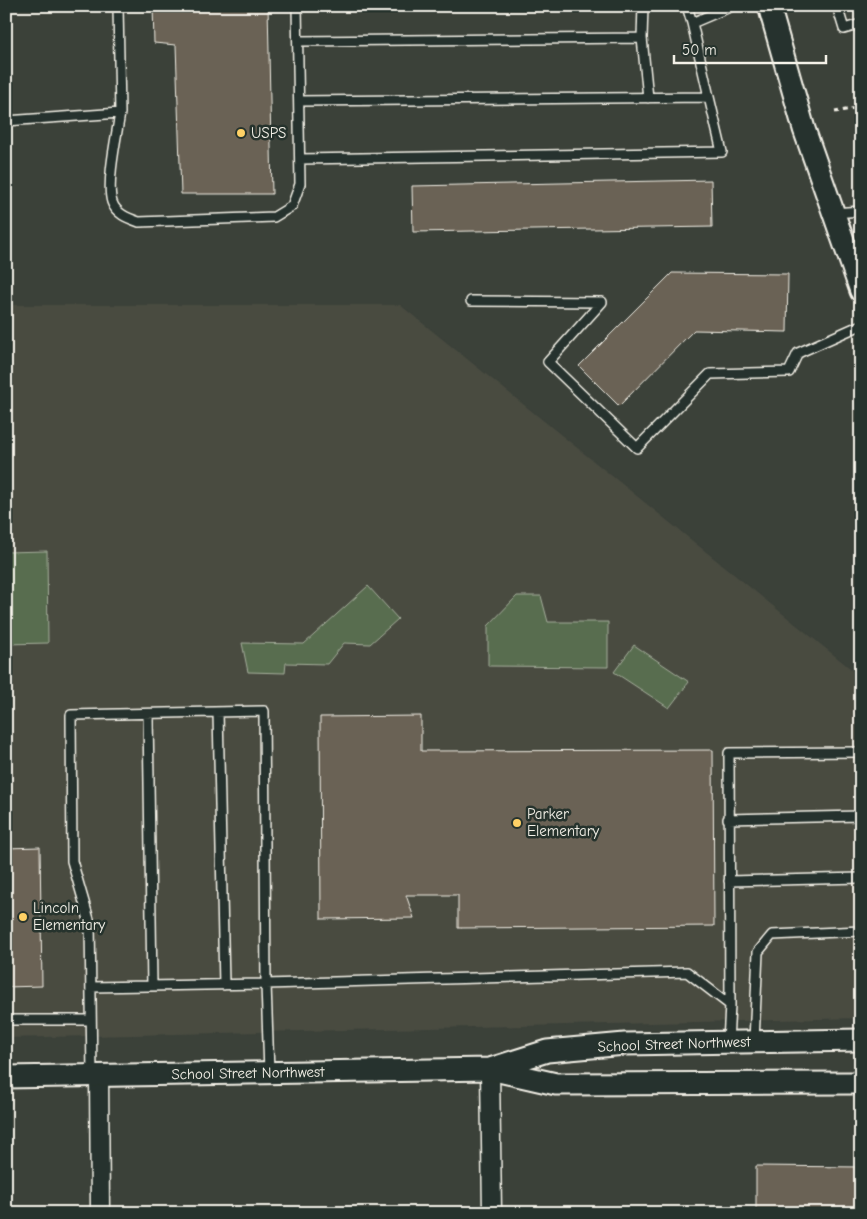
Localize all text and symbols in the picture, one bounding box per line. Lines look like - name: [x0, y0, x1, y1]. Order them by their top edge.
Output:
- scale bar: [674, 32, 827, 64]
- text: 50 m: [682, 41, 717, 59]
- place label: USPS: [251, 124, 286, 142]
- marker: USPS: [235, 127, 247, 139]
- place label: Parker Elementary: [527, 805, 600, 840]
- marker: Parker Elementary: [511, 817, 523, 829]
- place label: Lincoln Elementary: [33, 899, 106, 934]
- marker: Lincoln Elementary: [17, 911, 29, 923]
- street label: School Street Northwest: [597, 1032, 752, 1056]
- street label: School Street Northwest: [171, 1063, 325, 1083]

